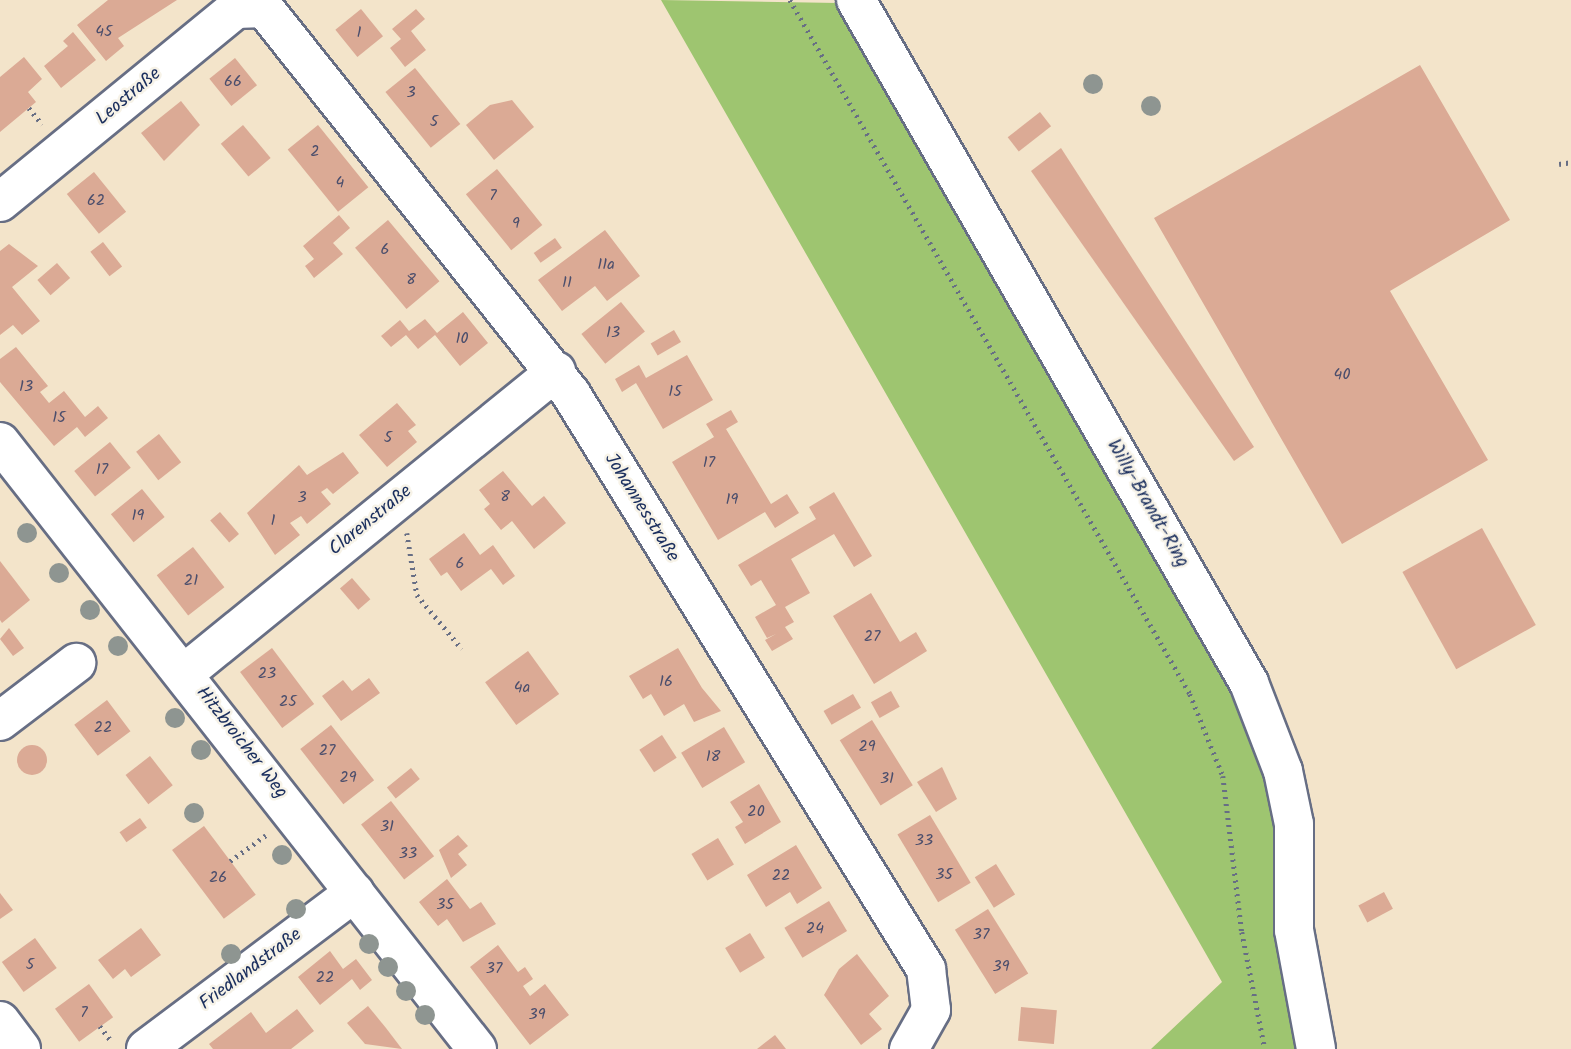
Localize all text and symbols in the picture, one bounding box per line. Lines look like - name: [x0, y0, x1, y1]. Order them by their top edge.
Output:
- house number: 45: [95, 22, 113, 42]
- house number: 1: [356, 23, 362, 43]
- street label: Leostraße: [92, 63, 166, 131]
- house number: 66: [224, 72, 242, 92]
- house number: 3: [406, 83, 416, 103]
- house number: 5: [430, 112, 438, 132]
- house number: 2: [310, 142, 320, 162]
- house number: 4: [336, 173, 344, 193]
- house number: 7: [489, 186, 497, 206]
- house number: 62: [87, 191, 105, 211]
- house number: 9: [512, 214, 520, 234]
- house number: 6: [381, 240, 389, 260]
- house number: 11a: [597, 255, 615, 275]
- house number: 8: [406, 270, 416, 290]
- house number: 11: [562, 273, 572, 293]
- house number: 13: [606, 323, 620, 343]
- house number: 10: [455, 329, 469, 349]
- house number: 40: [1334, 365, 1350, 385]
- house number: 13: [19, 377, 33, 397]
- house number: 15: [668, 382, 682, 402]
- house number: 15: [52, 408, 66, 428]
- house number: 5: [384, 428, 392, 448]
- street label: Willy-Brandt-Ring: [1101, 436, 1193, 572]
- street label: Johannesstraße: [599, 449, 683, 567]
- house number: 17: [703, 453, 715, 473]
- house number: 17: [96, 460, 108, 480]
- street label: Clarenstraße: [325, 481, 417, 561]
- house number: 8: [500, 487, 510, 507]
- house number: 3: [297, 488, 307, 508]
- house number: 19: [726, 490, 738, 510]
- house number: 19: [132, 506, 144, 526]
- house number: 1: [270, 511, 276, 531]
- house number: 6: [456, 554, 464, 574]
- house number: 21: [184, 571, 198, 591]
- house number: 27: [864, 627, 880, 647]
- house number: 23: [258, 664, 276, 684]
- house number: 16: [659, 672, 673, 692]
- house number: 4a: [514, 678, 530, 698]
- street label: Hitzbroicher Weg: [190, 682, 292, 804]
- house number: 25: [279, 692, 297, 712]
- house number: 22: [94, 718, 112, 738]
- house number: 29: [858, 737, 876, 757]
- house number: 27: [319, 741, 335, 761]
- house number: 18: [706, 747, 720, 767]
- house number: 29: [339, 768, 357, 788]
- house number: 31: [880, 769, 894, 789]
- house number: 20: [747, 802, 765, 822]
- house number: 31: [380, 817, 394, 837]
- house number: 33: [915, 831, 933, 851]
- house number: 33: [399, 844, 417, 864]
- house number: 35: [935, 865, 953, 885]
- house number: 22: [772, 866, 790, 886]
- house number: 26: [209, 868, 227, 888]
- house number: 35: [436, 895, 454, 915]
- house number: 24: [806, 919, 824, 939]
- street label: Friedlandstraße: [195, 924, 307, 1016]
- house number: 37: [973, 925, 989, 945]
- house number: 5: [26, 955, 34, 975]
- house number: 39: [993, 957, 1009, 977]
- house number: 37: [486, 959, 502, 979]
- house number: 22: [316, 968, 334, 988]
- house number: 7: [80, 1003, 88, 1023]
- house number: 39: [529, 1005, 545, 1025]

